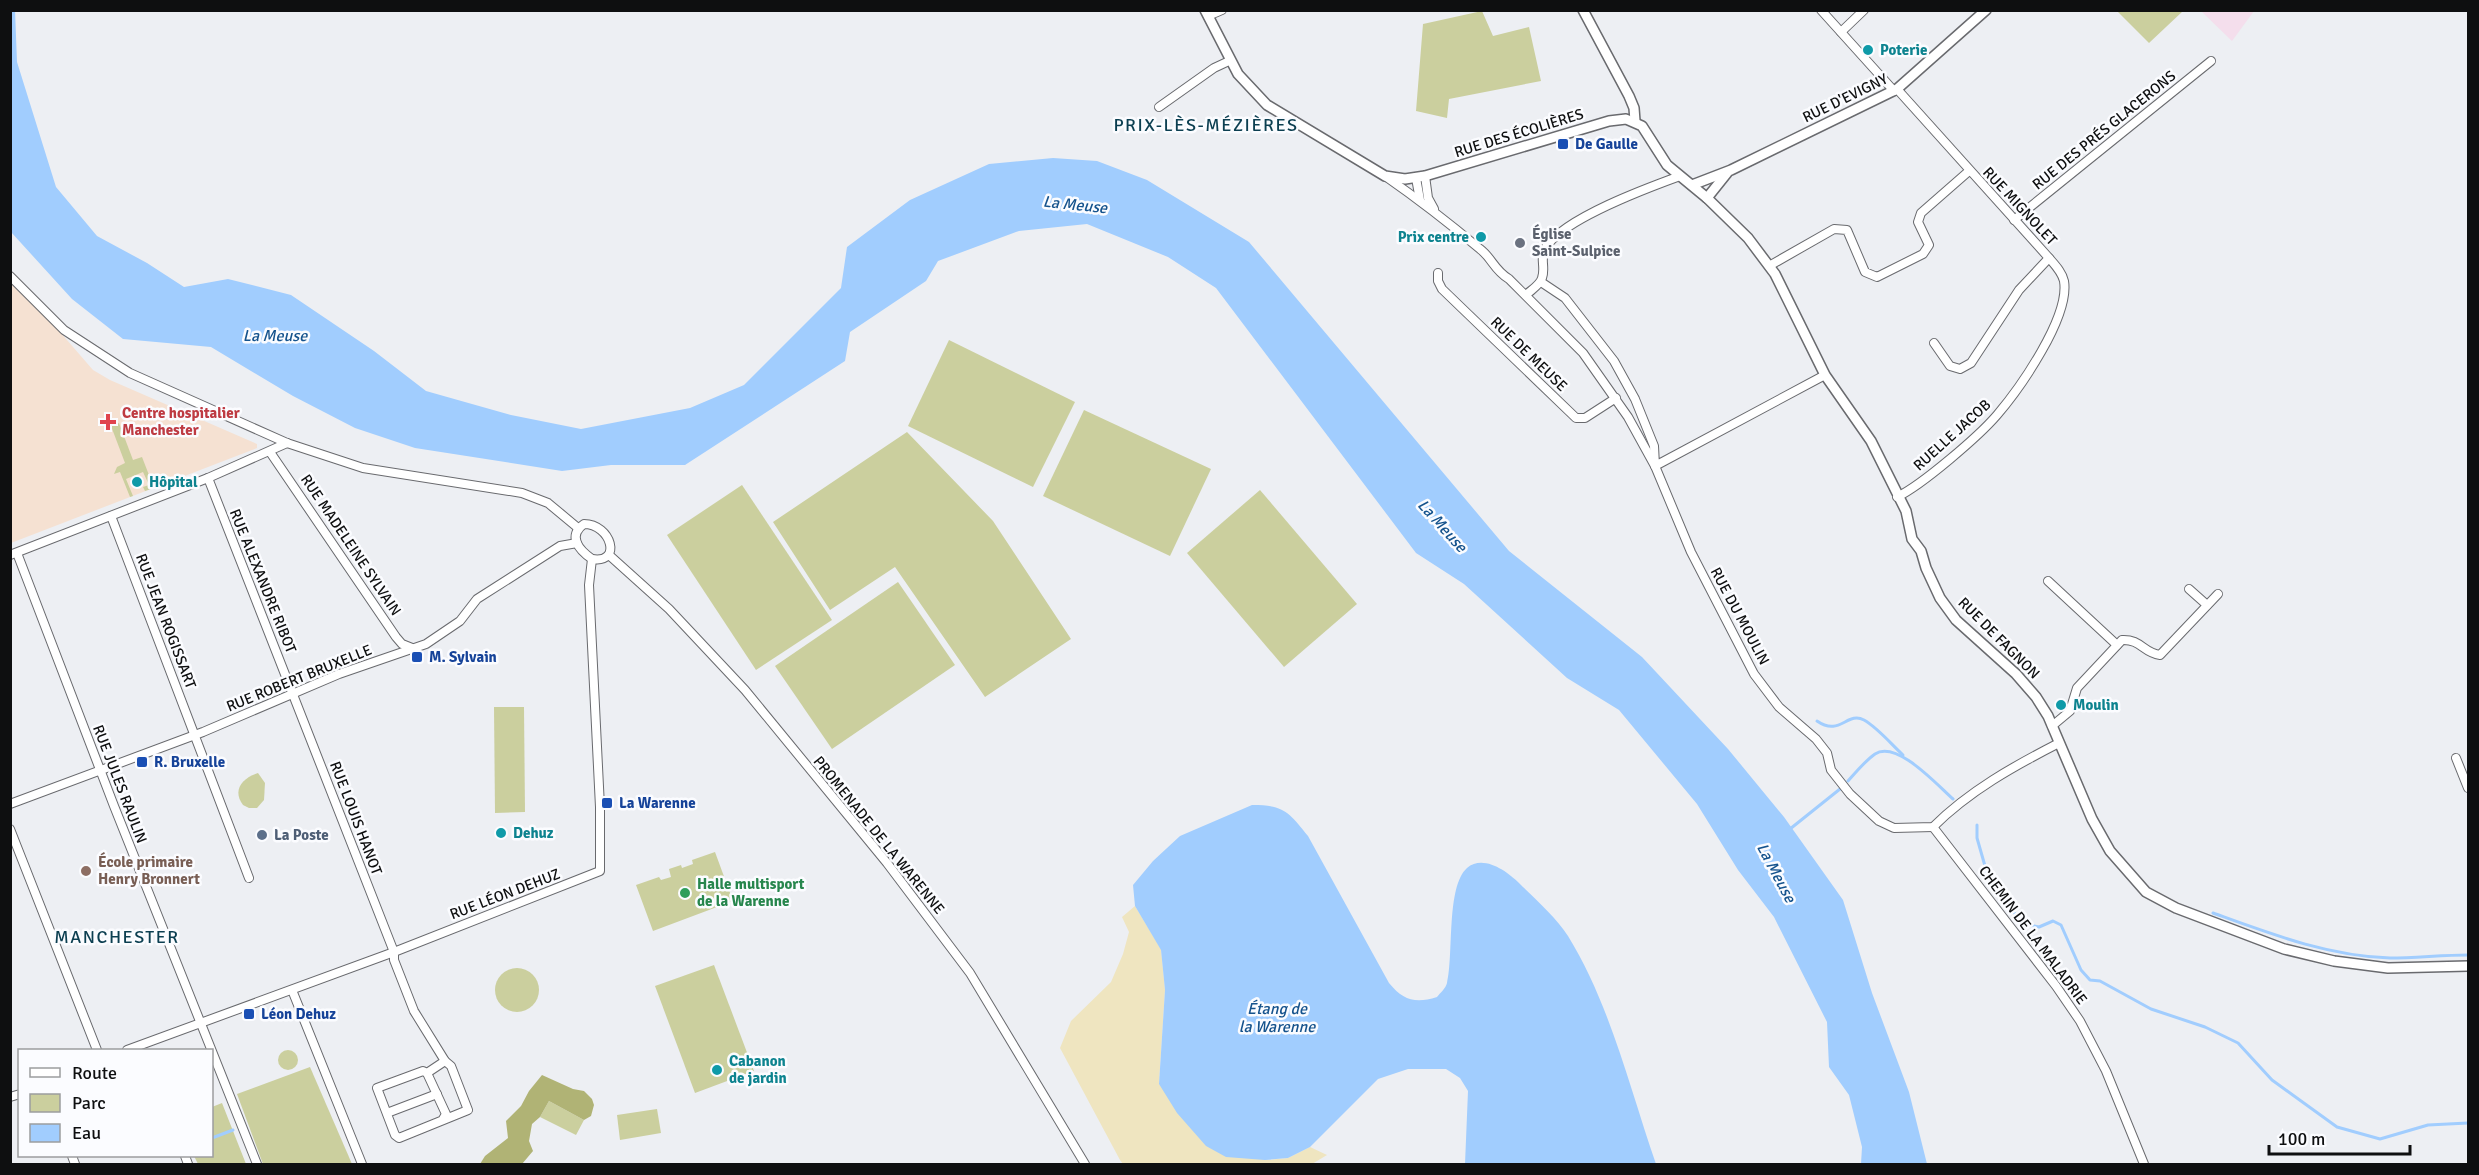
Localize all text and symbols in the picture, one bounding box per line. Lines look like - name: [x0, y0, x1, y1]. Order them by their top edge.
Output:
- place label: Poterie: [1880, 41, 1927, 59]
- marker: Poterie: [1861, 43, 1875, 57]
- street label: RUE DES PRÉS GLACERONS: [2028, 66, 2179, 193]
- street label: RUE D'EVIGNY: [1800, 69, 1891, 126]
- street label: RUE DES ÉCOLIÈRES: [1452, 104, 1586, 161]
- district label: PRIX-LÈS-MÉZIÈRES: [1113, 114, 1299, 136]
- place label: De Gaulle: [1575, 135, 1638, 153]
- marker: De Gaulle: [1556, 137, 1570, 151]
- street label: RUE MIGNOLET: [1979, 163, 2061, 249]
- water label: La Meuse: [1042, 192, 1109, 218]
- place label: Église Saint-Sulpice: [1532, 224, 1620, 260]
- place label: Prix centre: [1398, 228, 1469, 246]
- marker: Prix centre: [1474, 230, 1488, 244]
- marker: Église Saint-Sulpice: [1513, 236, 1527, 250]
- street label: RUE DE MEUSE: [1487, 313, 1571, 395]
- water label: La Meuse: [243, 326, 308, 346]
- street label: RUELLE JACOB: [1910, 396, 1994, 474]
- place label: Centre hospitalier Manchester: [122, 404, 240, 439]
- marker: Centre hospitalier Manchester: [99, 413, 117, 431]
- street label: RUE MADELEINE SYLVAIN: [297, 471, 405, 619]
- place label: Hôpital: [149, 473, 198, 491]
- marker: Hôpital: [130, 475, 144, 489]
- water label: La Meuse: [1413, 495, 1472, 557]
- street label: RUE ALEXANDRE RIBOT: [226, 506, 300, 656]
- street label: RUE JEAN ROGISSART: [132, 551, 200, 692]
- street label: RUE DU MOULIN: [1707, 564, 1773, 668]
- street label: RUE DE FAGNON: [1954, 593, 2044, 683]
- street label: RUE ROBERT BRUXELLE: [224, 641, 374, 715]
- place label: M. Sylvain: [429, 648, 497, 666]
- marker: M. Sylvain: [410, 650, 424, 664]
- place label: Moulin: [2073, 696, 2119, 714]
- marker: Moulin: [2054, 698, 2068, 712]
- street label: RUE JULES RAULIN: [89, 722, 151, 846]
- street label: PROMENADE DE LA WARENNE: [810, 752, 948, 918]
- place label: R. Bruxelle: [154, 753, 225, 771]
- marker: R. Bruxelle: [135, 755, 149, 769]
- street label: RUE LOUIS HANOT: [326, 759, 386, 878]
- place label: La Warenne: [619, 794, 696, 812]
- marker: La Warenne: [600, 796, 614, 810]
- place label: Dehuz: [513, 824, 554, 842]
- place label: La Poste: [274, 826, 329, 844]
- marker: Dehuz: [494, 826, 508, 840]
- marker: La Poste: [255, 828, 269, 842]
- water label: La Meuse: [1752, 840, 1800, 907]
- place label: École primaire Henry Bronnert: [98, 852, 200, 888]
- street label: CHEMIN DE LA MALADRIE: [1975, 862, 2091, 1008]
- marker: École primaire Henry Bronnert: [79, 864, 93, 878]
- street label: RUE LÉON DEHUZ: [447, 864, 563, 923]
- place label: Halle multisport de la Warenne: [697, 875, 805, 910]
- marker: Halle multisport de la Warenne: [678, 886, 692, 900]
- district label: MANCHESTER: [54, 926, 180, 948]
- water label: Étang de la Warenne: [1239, 999, 1316, 1037]
- place label: Léon Dehuz: [261, 1005, 336, 1023]
- marker: Léon Dehuz: [242, 1007, 256, 1021]
- legend: [18, 1049, 213, 1157]
- place label: Cabanon de jardin: [729, 1052, 787, 1087]
- text: Route: [72, 1062, 117, 1084]
- marker: Cabanon de jardin: [710, 1063, 724, 1077]
- text: Parc: [72, 1092, 106, 1114]
- scale bar: [2269, 1118, 2410, 1156]
- text: Eau: [72, 1122, 101, 1144]
- text: 100 m: [2278, 1128, 2325, 1150]

